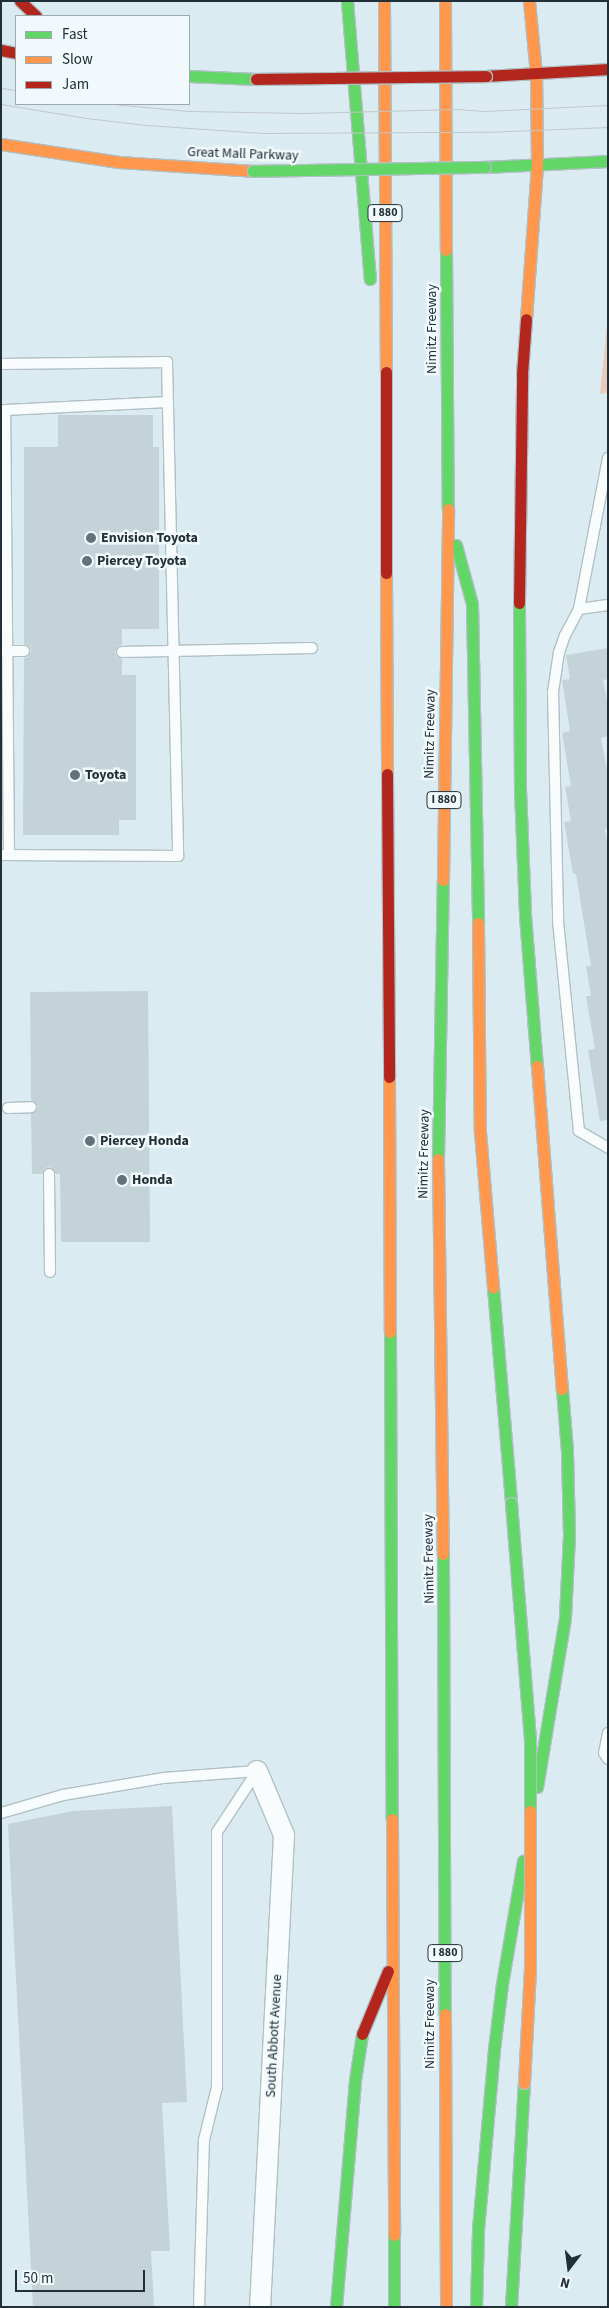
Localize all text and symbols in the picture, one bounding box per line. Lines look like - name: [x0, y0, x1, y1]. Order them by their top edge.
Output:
- legend: [15, 15, 190, 105]
- text: Fast: [62, 24, 88, 45]
- text: Slow: [62, 49, 93, 70]
- text: Jam: [62, 74, 89, 95]
- street label: Great Mall Parkway: [187, 144, 299, 164]
- road number: I 880: [366, 204, 404, 222]
- street label: Nimitz Freeway: [424, 284, 440, 374]
- place label: Envision Toyota: [101, 530, 198, 546]
- marker: Envision Toyota: [85, 532, 97, 544]
- place label: Piercey Toyota: [97, 553, 187, 569]
- marker: Piercey Toyota: [81, 555, 93, 567]
- street label: Nimitz Freeway: [421, 689, 439, 779]
- place label: Toyota: [85, 767, 126, 783]
- marker: Toyota: [69, 769, 81, 781]
- road number: I 880: [425, 790, 463, 810]
- street label: Nimitz Freeway: [415, 1109, 433, 1199]
- place label: Piercey Honda: [100, 1133, 189, 1149]
- marker: Piercey Honda: [84, 1135, 96, 1147]
- place label: Honda: [132, 1172, 173, 1188]
- marker: Honda: [116, 1174, 128, 1186]
- street label: Nimitz Freeway: [420, 1514, 438, 1604]
- road number: I 880: [426, 1944, 464, 1962]
- street label: South Abbott Avenue: [262, 1974, 286, 2098]
- street label: Nimitz Freeway: [422, 1979, 438, 2069]
- north arrow: [544, 2243, 594, 2293]
- scale bar: [18, 2260, 148, 2292]
- text: 50 m: [23, 2268, 53, 2289]
- text: N: [558, 2272, 572, 2293]

